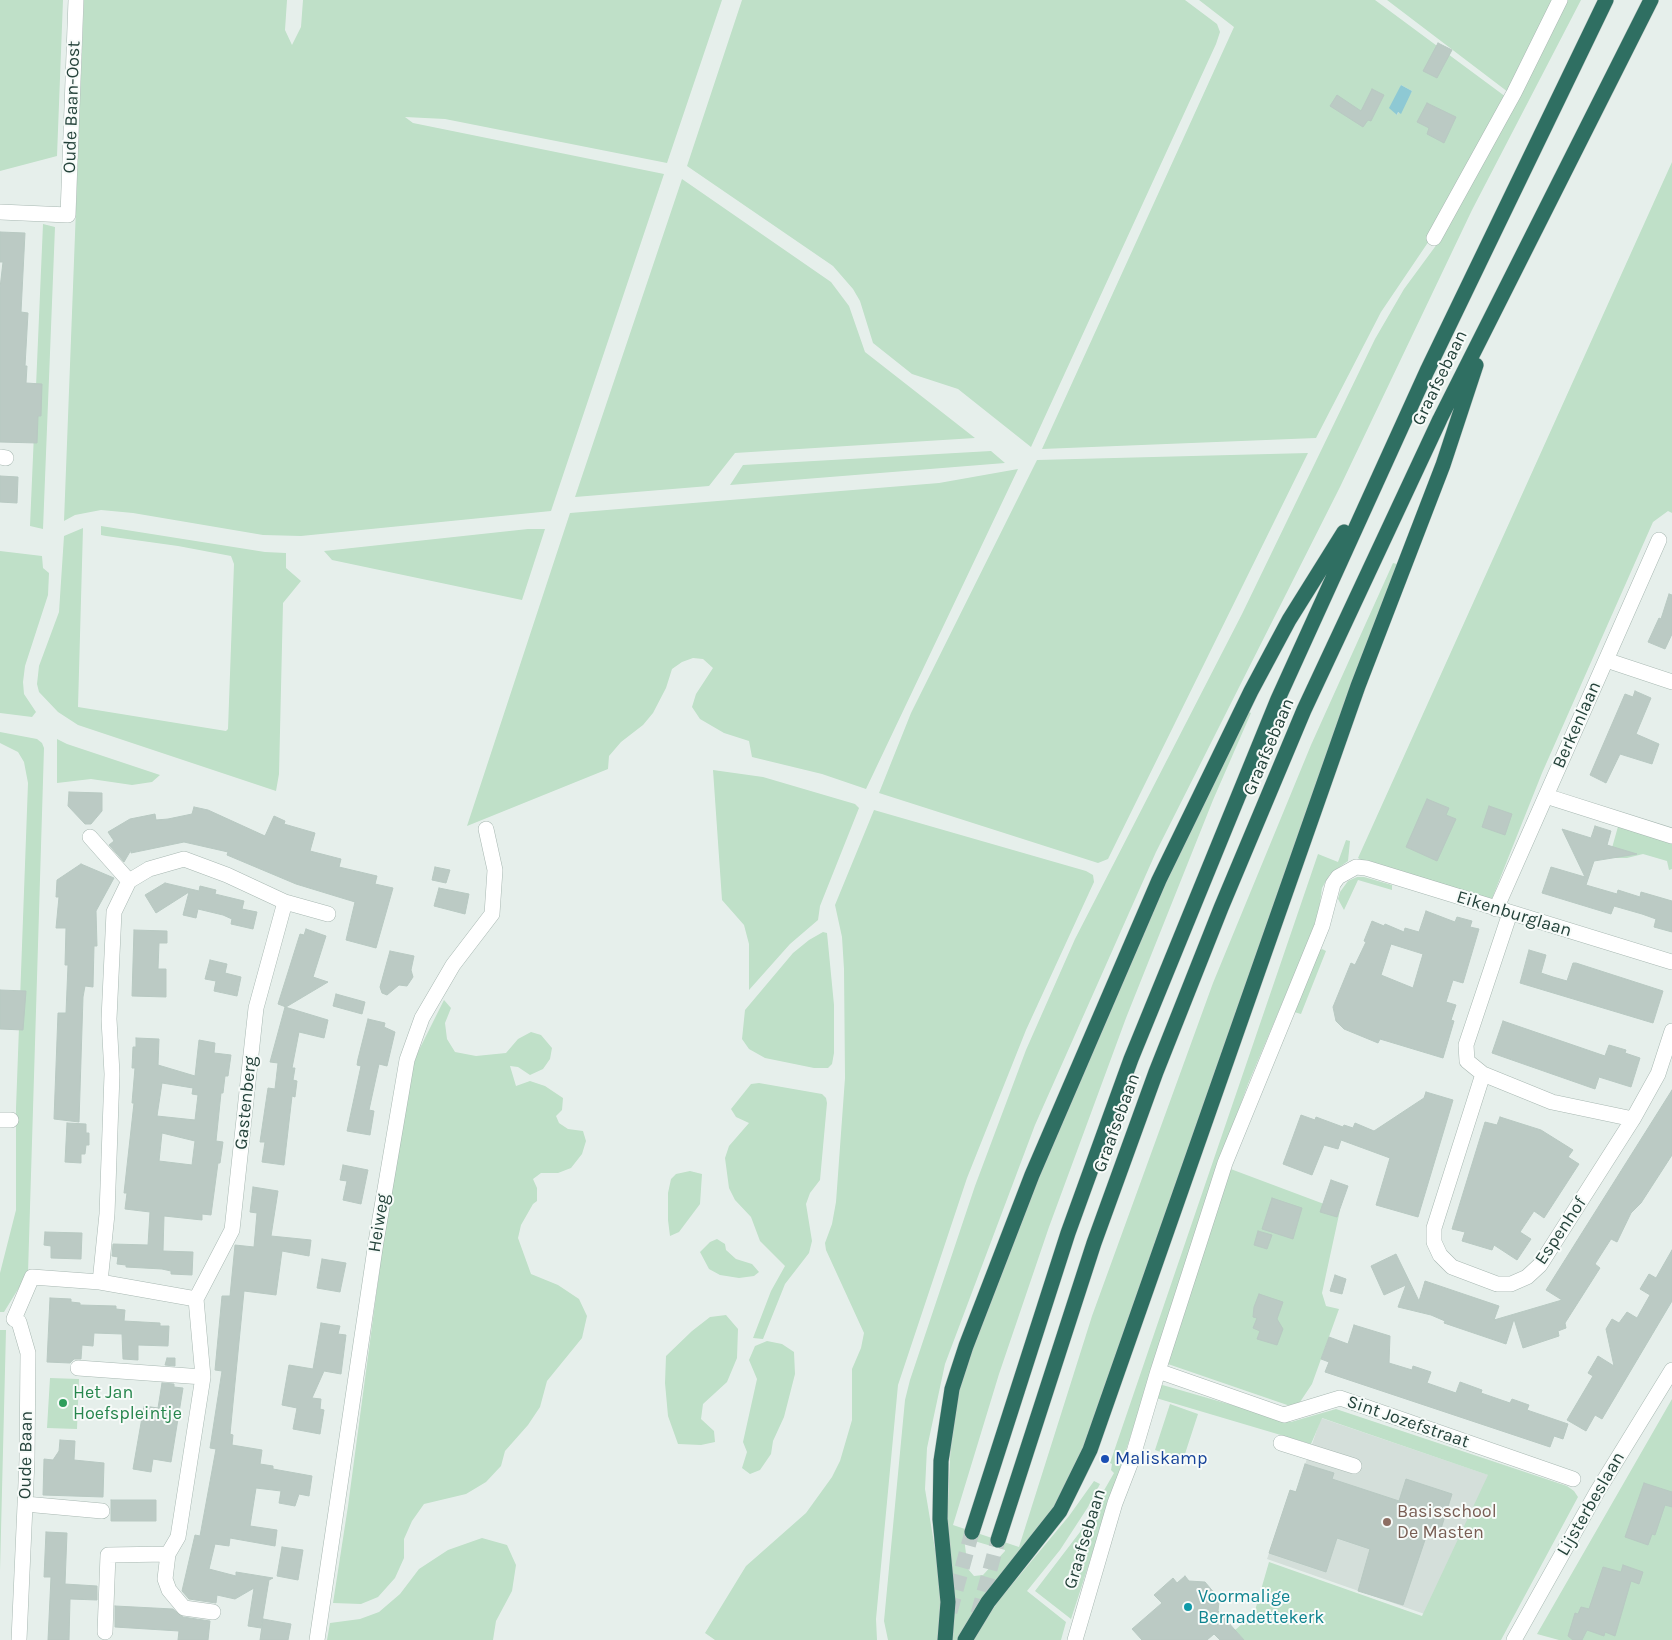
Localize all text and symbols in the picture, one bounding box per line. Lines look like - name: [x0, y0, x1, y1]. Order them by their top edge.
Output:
- street label: Oude Baan-Oost: [59, 40, 85, 174]
- street label: Graafsebaan: [1408, 327, 1472, 429]
- street label: Berkenlaan: [1548, 678, 1606, 772]
- street label: Graafsebaan: [1239, 695, 1299, 799]
- street label: Eikenburglaan: [1454, 886, 1574, 942]
- street label: Gastenberg: [230, 1055, 262, 1151]
- street label: Graafsebaan: [1089, 1071, 1145, 1175]
- street label: Heiweg: [364, 1192, 394, 1254]
- street label: Espenhof: [1530, 1193, 1592, 1269]
- place label: Het Jan Hoefspleintje: [73, 1382, 182, 1425]
- street label: Sint Jozefstraat: [1344, 1391, 1472, 1453]
- marker: Het Jan Hoefspleintje: [57, 1397, 69, 1409]
- street label: Oude Baan: [14, 1411, 38, 1499]
- place label: Maliskamp: [1115, 1448, 1207, 1470]
- street label: Lijsterbeslaan: [1553, 1448, 1629, 1560]
- marker: Maliskamp: [1099, 1453, 1111, 1465]
- street label: Graafsebaan: [1060, 1486, 1110, 1592]
- place label: Basisschool De Masten: [1397, 1501, 1497, 1544]
- marker: Basisschool De Masten: [1381, 1516, 1393, 1528]
- place label: Voormalige Bernadettekerk: [1198, 1586, 1324, 1628]
- marker: Voormalige Bernadettekerk: [1182, 1601, 1194, 1613]

